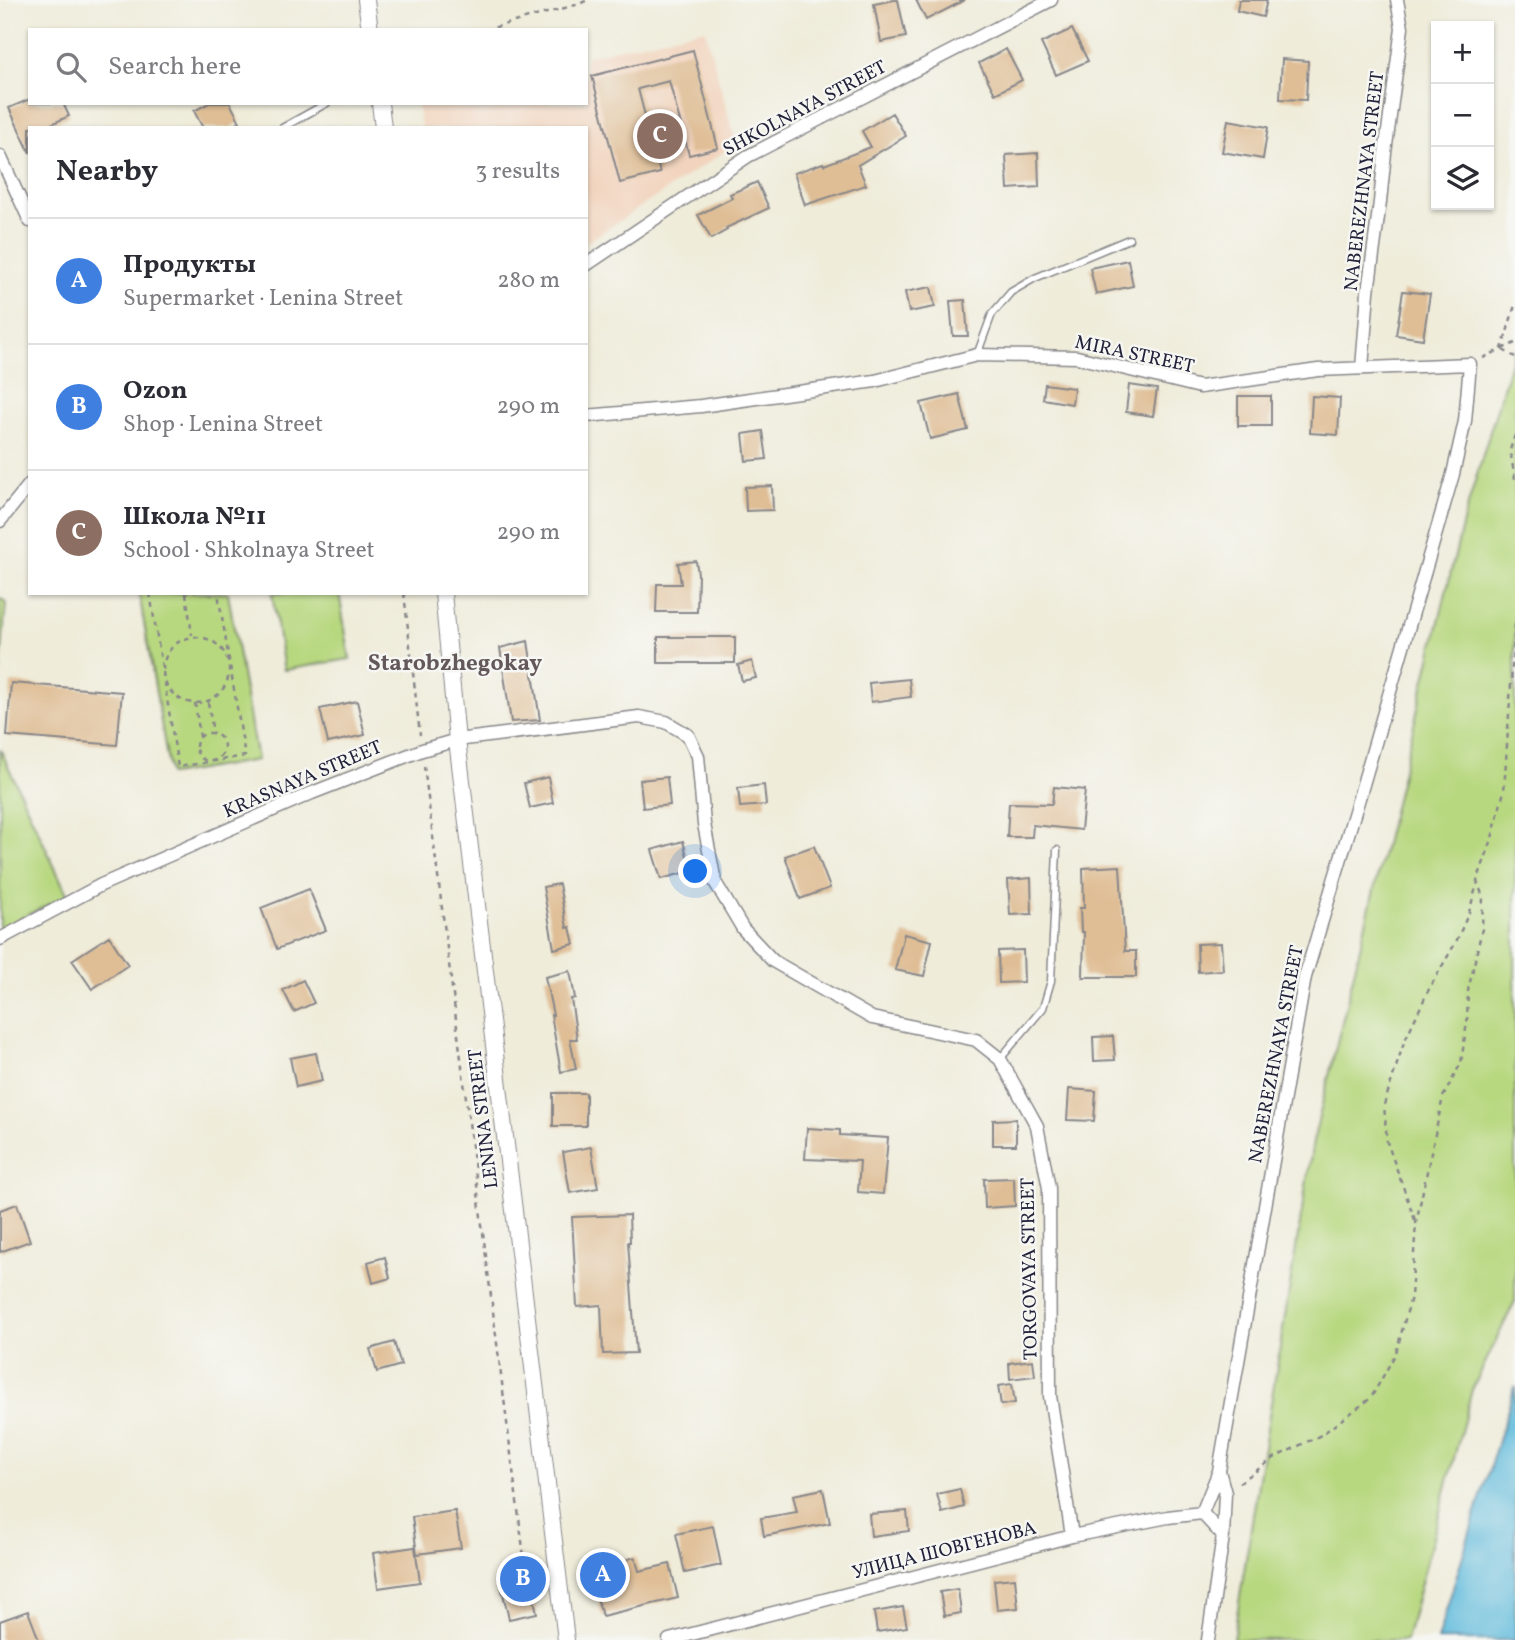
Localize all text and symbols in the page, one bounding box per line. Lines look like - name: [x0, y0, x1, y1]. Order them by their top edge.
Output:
- map controls: [1431, 21, 1494, 210]
- button: +: [1431, 21, 1494, 84]
- search box: [28, 28, 588, 105]
- icon: search: [52, 48, 90, 86]
- text: Search here: [108, 49, 241, 85]
- street label: SHKOLNAYA STREET: [719, 55, 891, 163]
- street label: NABEREZHNAYA STREET: [1339, 70, 1391, 293]
- button: −: [1431, 84, 1494, 147]
- pin: C: [637, 110, 683, 162]
- button: layers: [1431, 147, 1494, 210]
- text: Nearby: [56, 151, 158, 193]
- text: 3 results: [475, 156, 560, 188]
- text: Продукты: [123, 247, 256, 283]
- text: A: [71, 265, 87, 297]
- text: 280 m: [497, 265, 560, 297]
- text: Supermarket · Lenina Street: [123, 283, 403, 315]
- street label: MIRA STREET: [1072, 330, 1197, 380]
- text: Ozon: [123, 373, 188, 409]
- text: B: [71, 391, 87, 423]
- text: 290 m: [497, 391, 560, 423]
- text: Shop · Lenina Street: [123, 409, 323, 441]
- text: Школа №11: [123, 499, 267, 535]
- text: C: [72, 517, 86, 549]
- text: 290 m: [497, 517, 560, 549]
- text: School · Shkolnaya Street: [123, 535, 375, 567]
- district label: Starobzhegokay: [368, 648, 542, 680]
- street label: KRASNAYA STREET: [219, 735, 386, 825]
- your location: [678, 854, 712, 888]
- street label: NABEREZHNAYA STREET: [1243, 943, 1311, 1166]
- street label: LENINA STREET: [463, 1047, 505, 1190]
- street label: TORGOVAYA STREET: [1015, 1178, 1045, 1360]
- street label: УЛИЦА ШОВГЕНОВА: [850, 1515, 1039, 1586]
- pin: A: [580, 1549, 626, 1601]
- pin: B: [500, 1553, 546, 1605]

